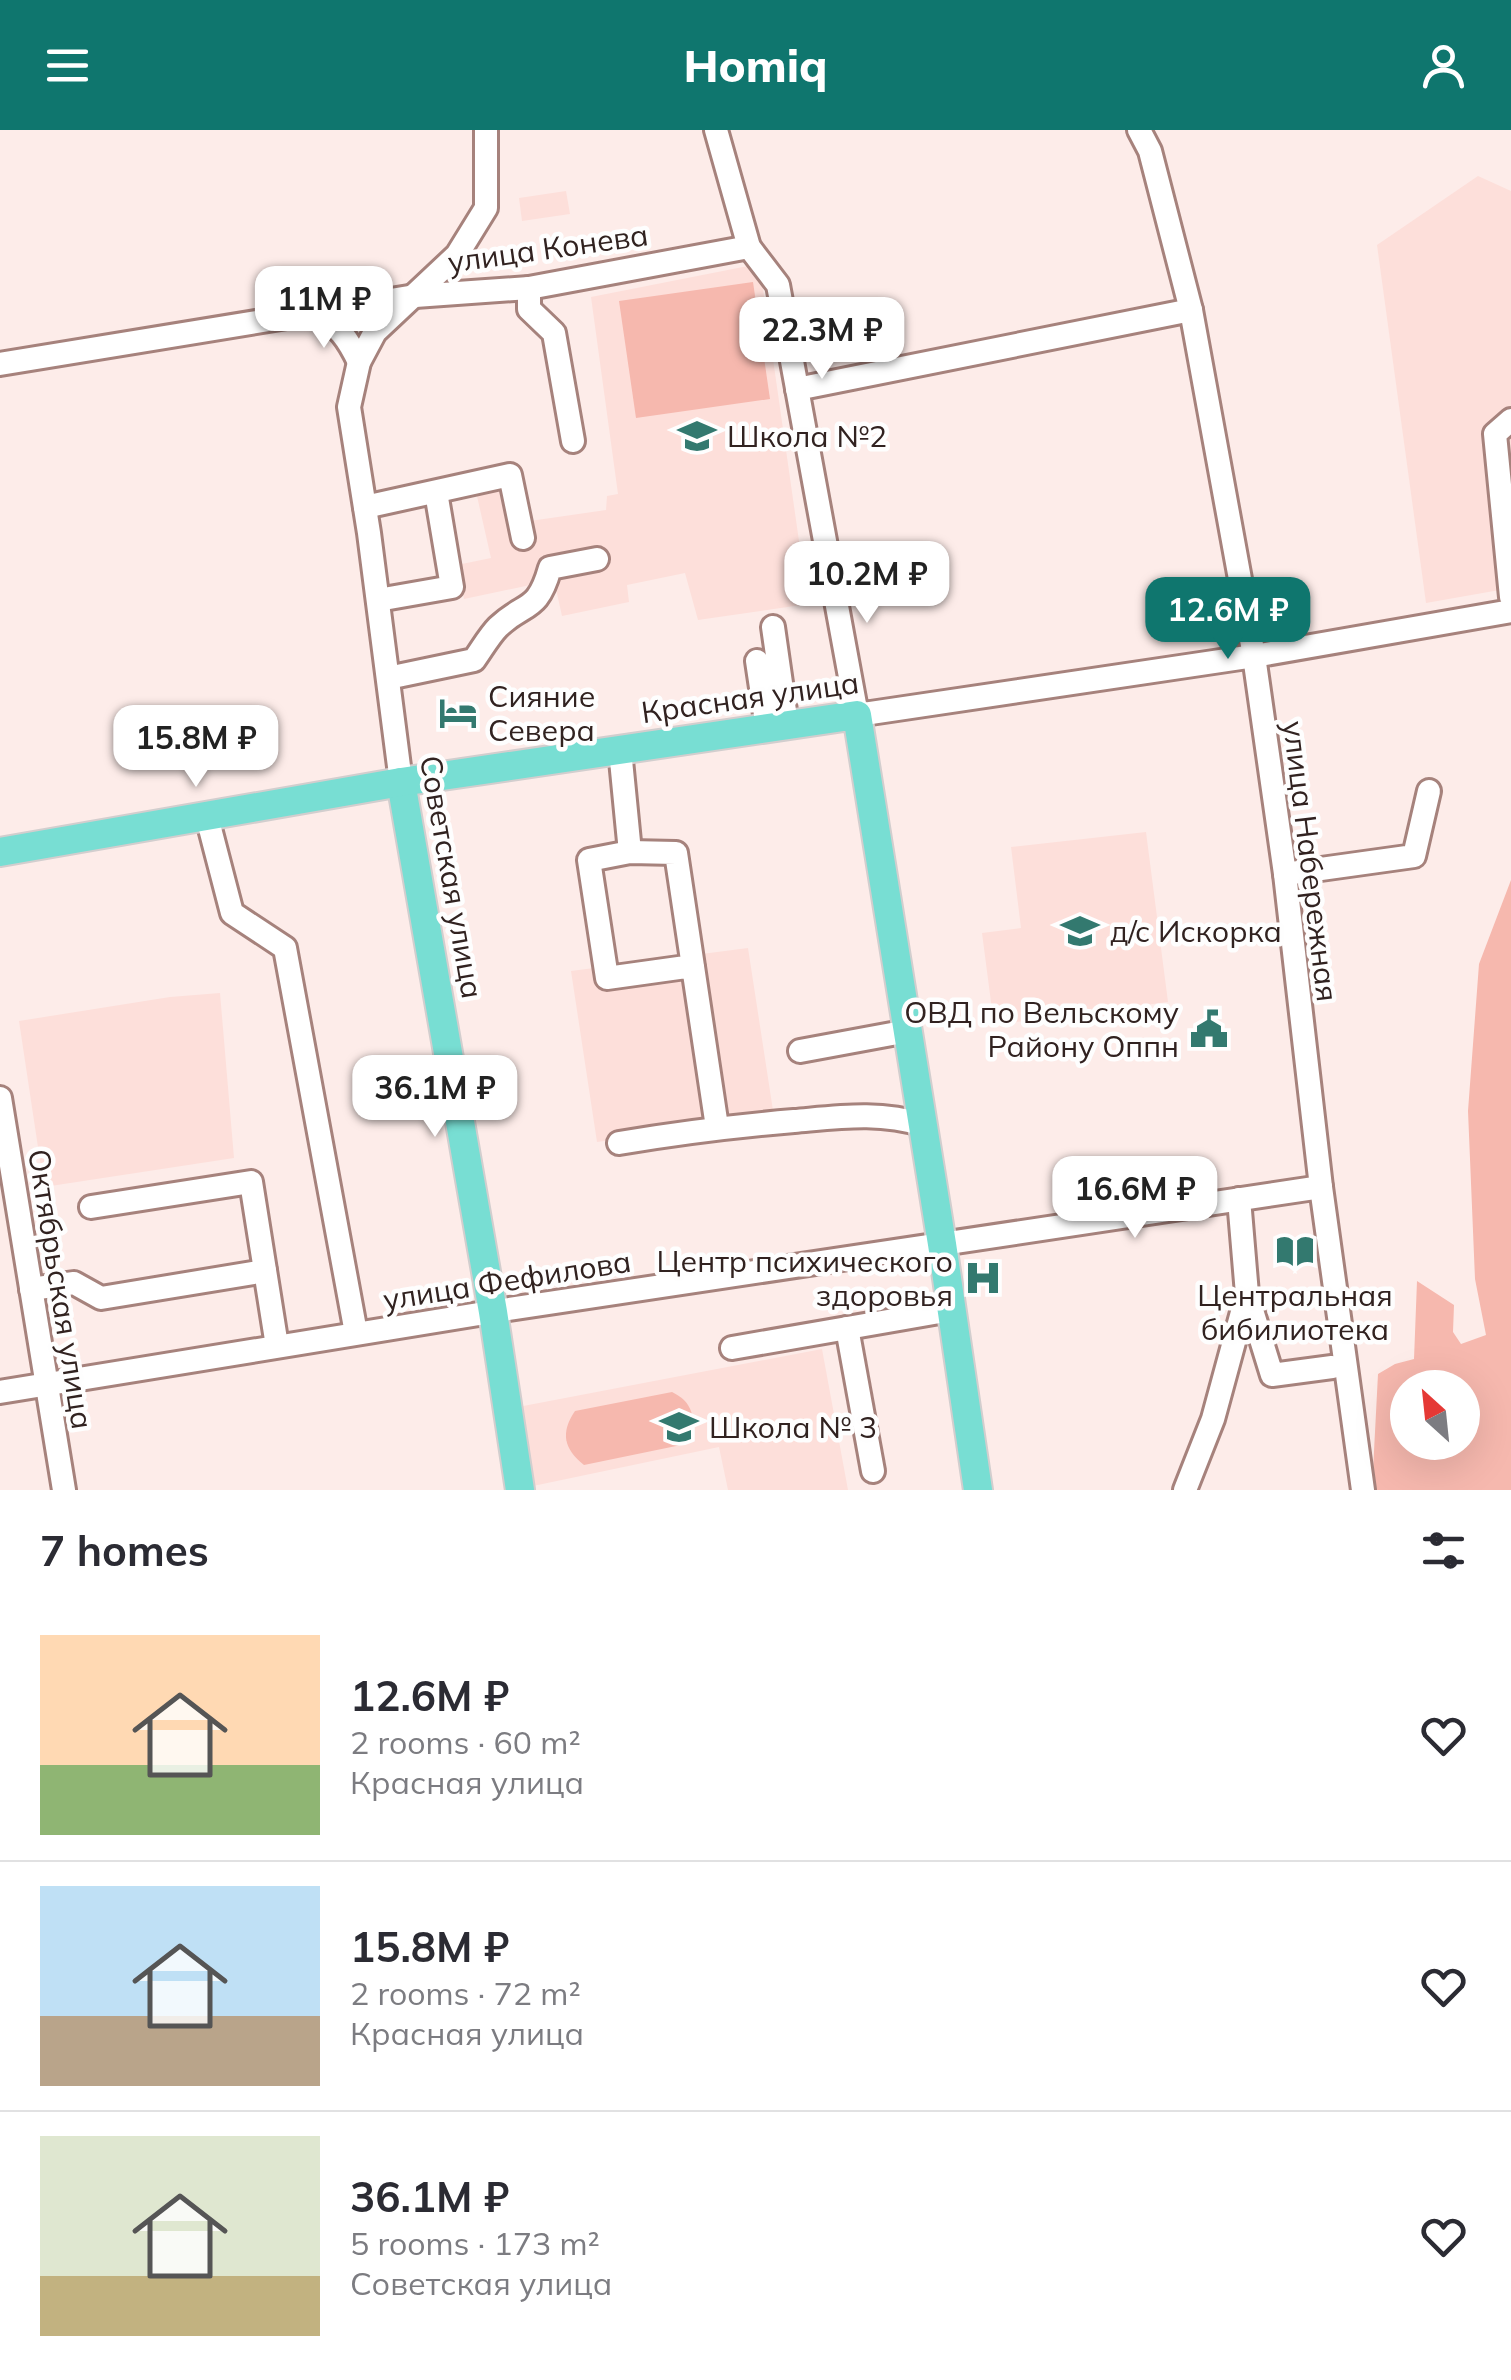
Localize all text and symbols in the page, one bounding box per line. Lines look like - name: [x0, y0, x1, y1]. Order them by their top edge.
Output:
- text: Homiq: [683, 37, 828, 93]
- icon: menu: [40, 38, 95, 93]
- icon: person: [1416, 38, 1471, 93]
- street label: улица Конева: [445, 215, 651, 281]
- pin: 11M ₽: [254, 266, 394, 351]
- text: 11M ₽: [277, 278, 371, 318]
- pin: 22.3M ₽: [730, 297, 914, 382]
- text: 22.3M ₽: [761, 309, 883, 349]
- school or university icon: Школа №2: [676, 415, 718, 457]
- place label: Школа №2: [727, 417, 887, 455]
- pin: 10.2M ₽: [775, 541, 959, 626]
- text: 10.2M ₽: [806, 553, 928, 593]
- pin: 12.6M ₽: [1136, 577, 1320, 662]
- text: 12.6M ₽: [1167, 589, 1289, 629]
- street label: Красная улица: [639, 663, 861, 731]
- place label: Сияние Севера: [488, 677, 595, 749]
- hotel icon: Сияние Севера: [437, 692, 479, 734]
- pin: 15.8M ₽: [104, 705, 288, 790]
- text: 15.8M ₽: [135, 717, 257, 757]
- street label: улица Набережная: [1275, 718, 1347, 1004]
- street label: Советская улица: [412, 753, 492, 1001]
- school or university icon: д/с Искорка: [1059, 910, 1101, 952]
- place label: д/с Искорка: [1110, 912, 1282, 950]
- place label: ОВД по Вельскому Району Оппн: [904, 993, 1179, 1065]
- public building icon: ОВД по Вельскому Району Оппн: [1188, 1008, 1230, 1050]
- pin: 36.1M ₽: [343, 1055, 527, 1140]
- text: 36.1M ₽: [374, 1067, 496, 1107]
- street label: Октябрьская улица: [20, 1146, 102, 1432]
- pin: 16.6M ₽: [1043, 1156, 1227, 1241]
- text: 16.6M ₽: [1074, 1168, 1196, 1208]
- library icon: Центральная бибилиотека: [1274, 1230, 1316, 1272]
- street label: улица Фефилова: [380, 1242, 634, 1318]
- place label: Центр психического здоровья: [657, 1242, 953, 1314]
- hospital icon: Центр психического здоровья: [962, 1257, 1004, 1299]
- place label: Центральная бибилиотека: [1197, 1276, 1393, 1348]
- north arrow: [1390, 1370, 1480, 1460]
- map controls: [1390, 1370, 1480, 1460]
- school or university icon: Школа № 3: [658, 1406, 700, 1448]
- place label: Школа № 3: [709, 1408, 877, 1446]
- icon: filters: [1416, 1523, 1471, 1578]
- text: 7 homes: [40, 1524, 209, 1577]
- text: 12.6M ₽: [350, 1669, 509, 1722]
- icon: home: [120, 1675, 240, 1795]
- icon: heart: [1416, 1708, 1471, 1763]
- text: 2 rooms · 60 m²: [350, 1722, 581, 1762]
- text: Красная улица: [350, 1762, 584, 1802]
- text: 15.8M ₽: [350, 1920, 509, 1973]
- icon: home: [120, 1926, 240, 2046]
- icon: heart: [1416, 1959, 1471, 2014]
- text: 2 rooms · 72 m²: [350, 1973, 581, 2013]
- text: Красная улица: [350, 2013, 584, 2053]
- text: 36.1M ₽: [350, 2170, 509, 2223]
- icon: home: [120, 2176, 240, 2296]
- icon: heart: [1416, 2209, 1471, 2264]
- text: 5 rooms · 173 m²: [350, 2223, 600, 2263]
- text: Советская улица: [350, 2263, 612, 2303]

